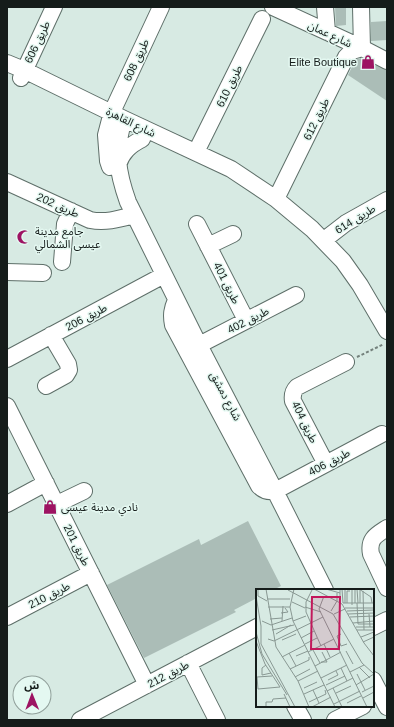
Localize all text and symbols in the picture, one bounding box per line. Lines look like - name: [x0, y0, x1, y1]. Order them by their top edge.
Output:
- street label: طريق 606: [22, 19, 53, 65]
- street label: شارع عمان: [305, 19, 354, 51]
- street label: طريق 608: [121, 37, 152, 83]
- shop icon: Elite Boutique: [360, 54, 376, 70]
- place label: Elite Boutique: [289, 56, 357, 68]
- street label: طريق 610: [214, 63, 245, 109]
- street label: طريق 612: [301, 96, 332, 142]
- street label: شارع القاهرة: [104, 105, 158, 141]
- street label: طريق 202: [35, 190, 81, 221]
- street label: طريق 614: [333, 202, 378, 237]
- place label: جامع مدينة عيسى الشمالي: [35, 225, 101, 254]
- mosque icon: جامع مدينة عيسى الشمالي: [16, 229, 32, 245]
- street label: طريق 401: [210, 260, 243, 306]
- street label: طريق 206: [63, 301, 109, 334]
- street label: طريق 402: [225, 304, 271, 337]
- street label: شارع دمشق: [206, 369, 244, 424]
- street label: طريق 404: [289, 399, 320, 445]
- street label: طريق 406: [306, 446, 352, 479]
- shop icon: نادي مدينة عيسى: [42, 499, 58, 515]
- place label: نادي مدينة عيسى: [61, 501, 138, 517]
- street label: طريق 201: [60, 522, 93, 568]
- street label: طريق 210: [26, 579, 72, 612]
- inset map: [256, 589, 374, 707]
- street label: طريق 212: [145, 658, 191, 691]
- north arrow: [12, 675, 52, 715]
- text: ش: [24, 679, 39, 692]

